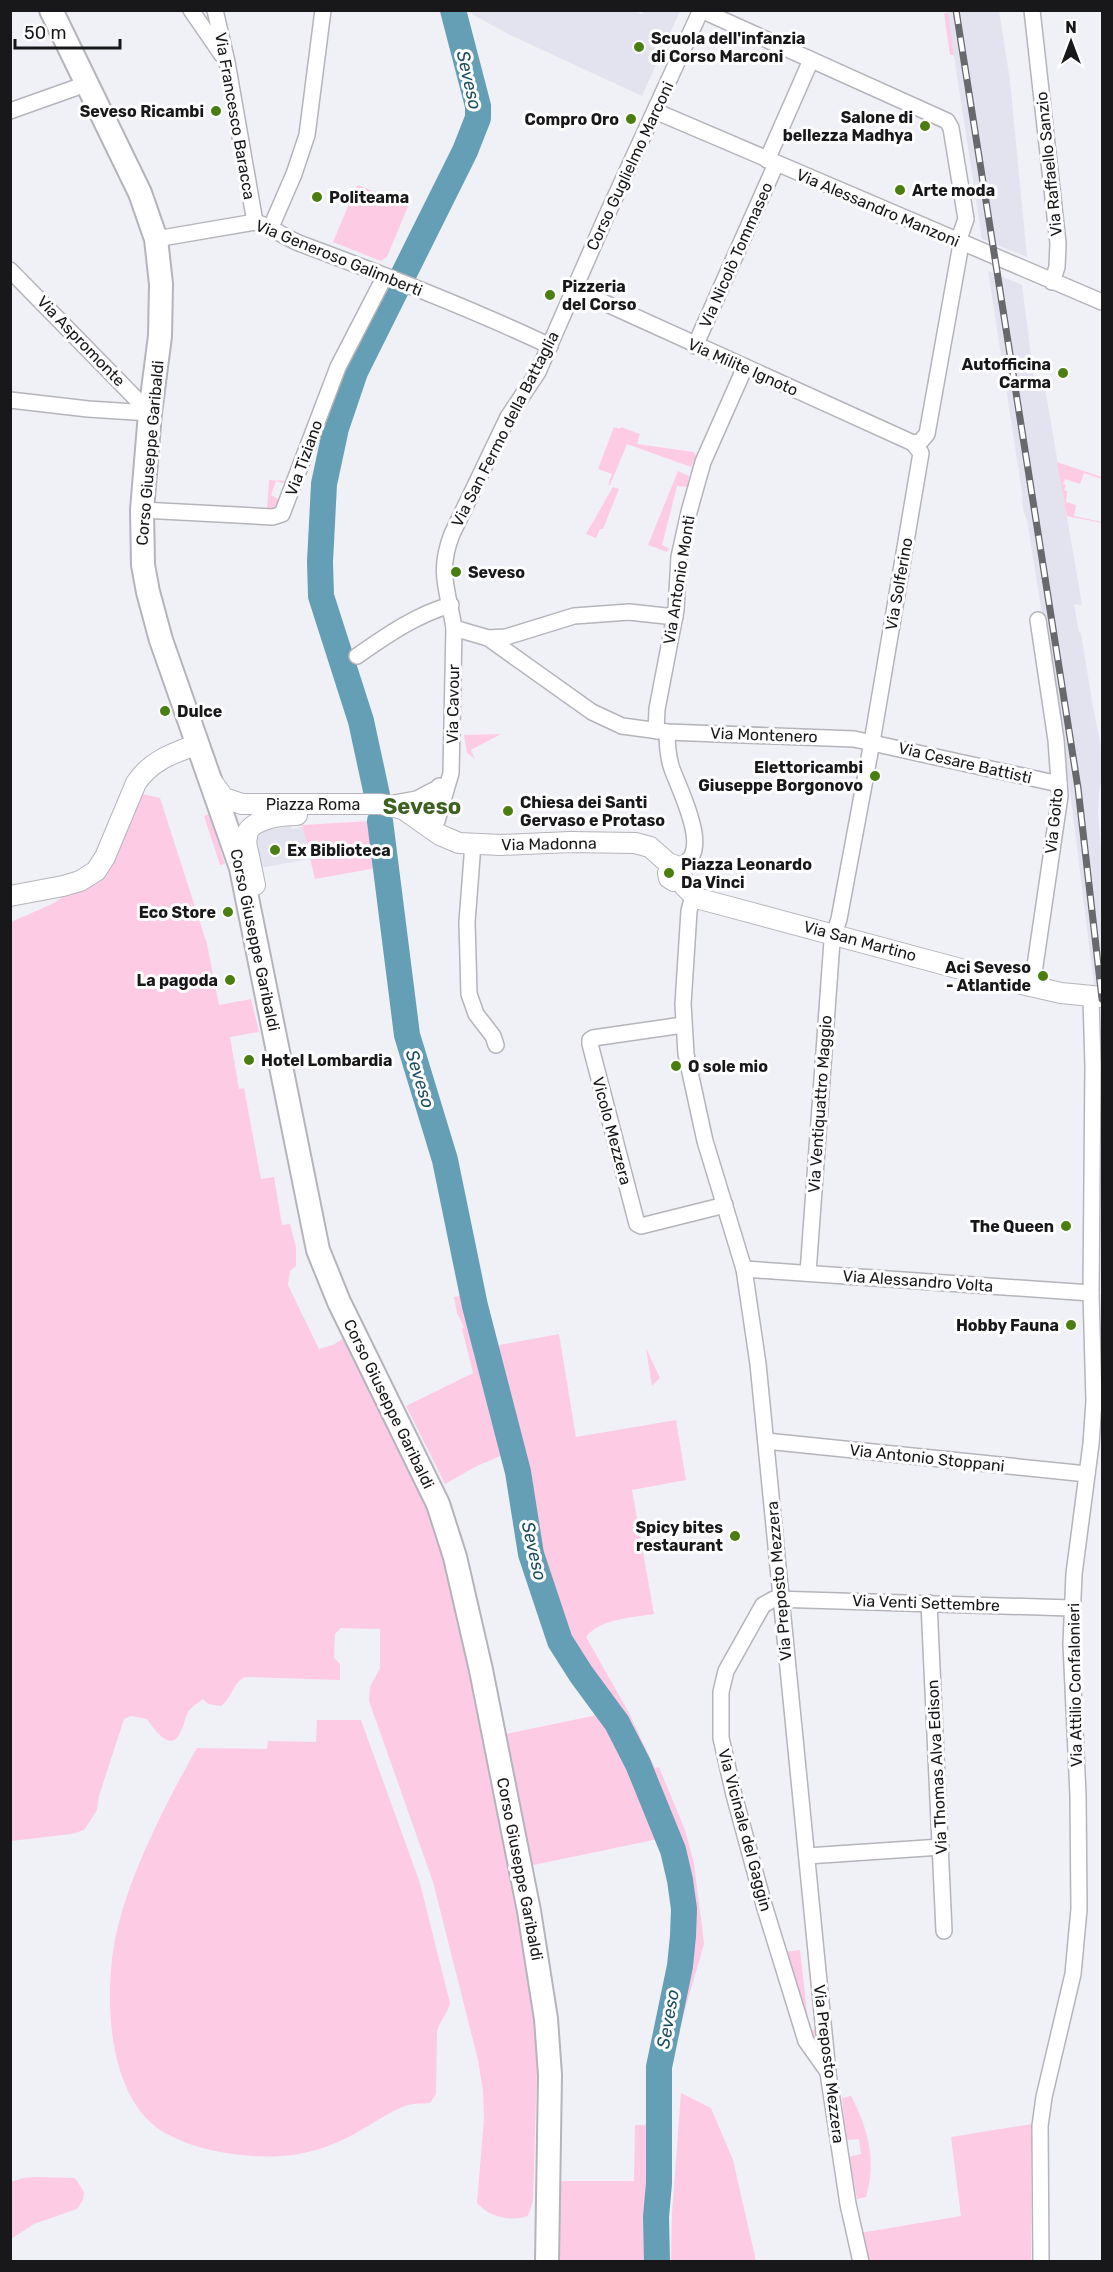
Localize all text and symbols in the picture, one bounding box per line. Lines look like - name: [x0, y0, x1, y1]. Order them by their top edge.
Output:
- scale bar: [15, 12, 120, 50]
- north arrow: [1041, 12, 1101, 72]
- text: N: [1065, 18, 1077, 37]
- text: 50 m: [24, 22, 67, 44]
- place label: Scuola dell'infanzia di Corso Marconi: [651, 29, 805, 66]
- street label: Via Francesco Baracca: [211, 31, 259, 201]
- marker: Scuola dell'infanzia di Corso Marconi: [632, 40, 646, 54]
- water label: Seveso: [452, 48, 486, 112]
- street label: Corso Guglielmo Marconi: [582, 78, 678, 254]
- street label: Via Raffaello Sanzio: [1032, 91, 1066, 237]
- place label: Seveso Ricambi: [80, 102, 204, 121]
- marker: Seveso Ricambi: [209, 104, 223, 118]
- place label: Salone di bellezza Madhya: [783, 108, 913, 145]
- place label: Compro Oro: [525, 110, 619, 129]
- marker: Compro Oro: [624, 112, 638, 126]
- marker: Salone di bellezza Madhya: [918, 119, 932, 133]
- street label: Via Alessandro Manzoni: [793, 165, 963, 251]
- street label: Via Nicolò Tommaseo: [695, 179, 777, 331]
- place label: Arte moda: [912, 181, 995, 200]
- marker: Arte moda: [893, 183, 907, 197]
- place label: Politeama: [329, 188, 409, 207]
- marker: Politeama: [310, 190, 324, 204]
- street label: Via Generoso Galimberti: [253, 216, 425, 300]
- place label: Pizzeria del Corso: [562, 277, 637, 314]
- marker: Pizzeria del Corso: [543, 288, 557, 302]
- street label: Via Aspromonte: [33, 292, 129, 390]
- street label: Via San Fermo della Battaglia: [447, 328, 563, 530]
- street label: Via Milite Ignoto: [685, 334, 801, 400]
- place label: Autofficina Carma: [962, 355, 1051, 392]
- street label: Corso Giuseppe Garibaldi: [132, 360, 168, 546]
- marker: Autofficina Carma: [1056, 366, 1070, 380]
- street label: Via Tiziano: [281, 417, 327, 499]
- street label: Via Antonio Monti: [659, 514, 699, 646]
- street label: Via Solferino: [881, 536, 917, 632]
- place label: Seveso: [468, 563, 525, 582]
- marker: Seveso: [449, 565, 463, 579]
- street label: Via Cavour: [443, 664, 463, 744]
- place label: Dulce: [177, 702, 222, 721]
- marker: Dulce: [158, 704, 172, 718]
- street label: Via Montenero: [710, 724, 818, 746]
- street label: Via Cesare Battisti: [896, 738, 1034, 788]
- place label: Elettoricambi Giuseppe Borgonovo: [698, 758, 863, 795]
- marker: Elettoricambi Giuseppe Borgonovo: [868, 769, 882, 783]
- street label: Via Goito: [1041, 787, 1067, 855]
- district label: Seveso: [383, 793, 461, 820]
- place label: Chiesa dei Santi Gervaso e Protaso: [520, 793, 665, 830]
- street label: Piazza Roma: [266, 795, 360, 814]
- marker: Chiesa dei Santi Gervaso e Protaso: [501, 804, 515, 818]
- street label: Via Madonna: [501, 834, 597, 854]
- place label: Ex Biblioteca: [287, 841, 391, 860]
- marker: Ex Biblioteca: [268, 843, 282, 857]
- street label: Corso Giuseppe Garibaldi: [226, 847, 284, 1033]
- place label: Piazza Leonardo Da Vinci: [681, 855, 812, 892]
- marker: Piazza Leonardo Da Vinci: [662, 866, 676, 880]
- place label: Eco Store: [139, 903, 216, 922]
- marker: Eco Store: [221, 905, 235, 919]
- street label: Via San Martino: [801, 917, 919, 965]
- place label: Aci Seveso - Atlantide: [945, 958, 1031, 995]
- marker: Aci Seveso - Atlantide: [1036, 969, 1050, 983]
- place label: La pagoda: [137, 971, 218, 990]
- marker: La pagoda: [223, 973, 237, 987]
- street label: Via Ventiquattro Maggio: [804, 1015, 836, 1193]
- water label: Seveso: [401, 1047, 439, 1111]
- place label: Hotel Lombardia: [261, 1051, 392, 1070]
- marker: Hotel Lombardia: [242, 1053, 256, 1067]
- place label: O sole mio: [688, 1057, 768, 1076]
- marker: O sole mio: [669, 1059, 683, 1073]
- street label: Vicolo Mezzera: [588, 1075, 636, 1187]
- place label: The Queen: [970, 1217, 1054, 1236]
- marker: The Queen: [1059, 1219, 1073, 1233]
- street label: Via Alessandro Volta: [842, 1266, 994, 1296]
- street label: Corso Giuseppe Garibaldi: [340, 1316, 438, 1492]
- place label: Hobby Fauna: [956, 1316, 1059, 1335]
- marker: Hobby Fauna: [1064, 1318, 1078, 1332]
- street label: Via Antonio Stoppani: [848, 1440, 1006, 1476]
- street label: Via Preposto Mezzera: [763, 1500, 795, 1662]
- place label: Spicy bites restaurant: [636, 1518, 724, 1555]
- water label: Seveso: [517, 1519, 551, 1583]
- marker: Spicy bites restaurant: [728, 1529, 742, 1543]
- street label: Via Venti Settembre: [852, 1591, 1000, 1615]
- street label: Via Attilio Confalonieri: [1064, 1603, 1086, 1767]
- street label: Via Thomas Alva Edison: [923, 1679, 951, 1855]
- street label: Via Vicinale del Gaggin: [714, 1747, 776, 1913]
- street label: Corso Giuseppe Garibaldi: [493, 1776, 547, 1962]
- street label: Via Preposto Mezzera: [810, 1983, 848, 2145]
- water label: Seveso: [652, 1988, 684, 2050]

